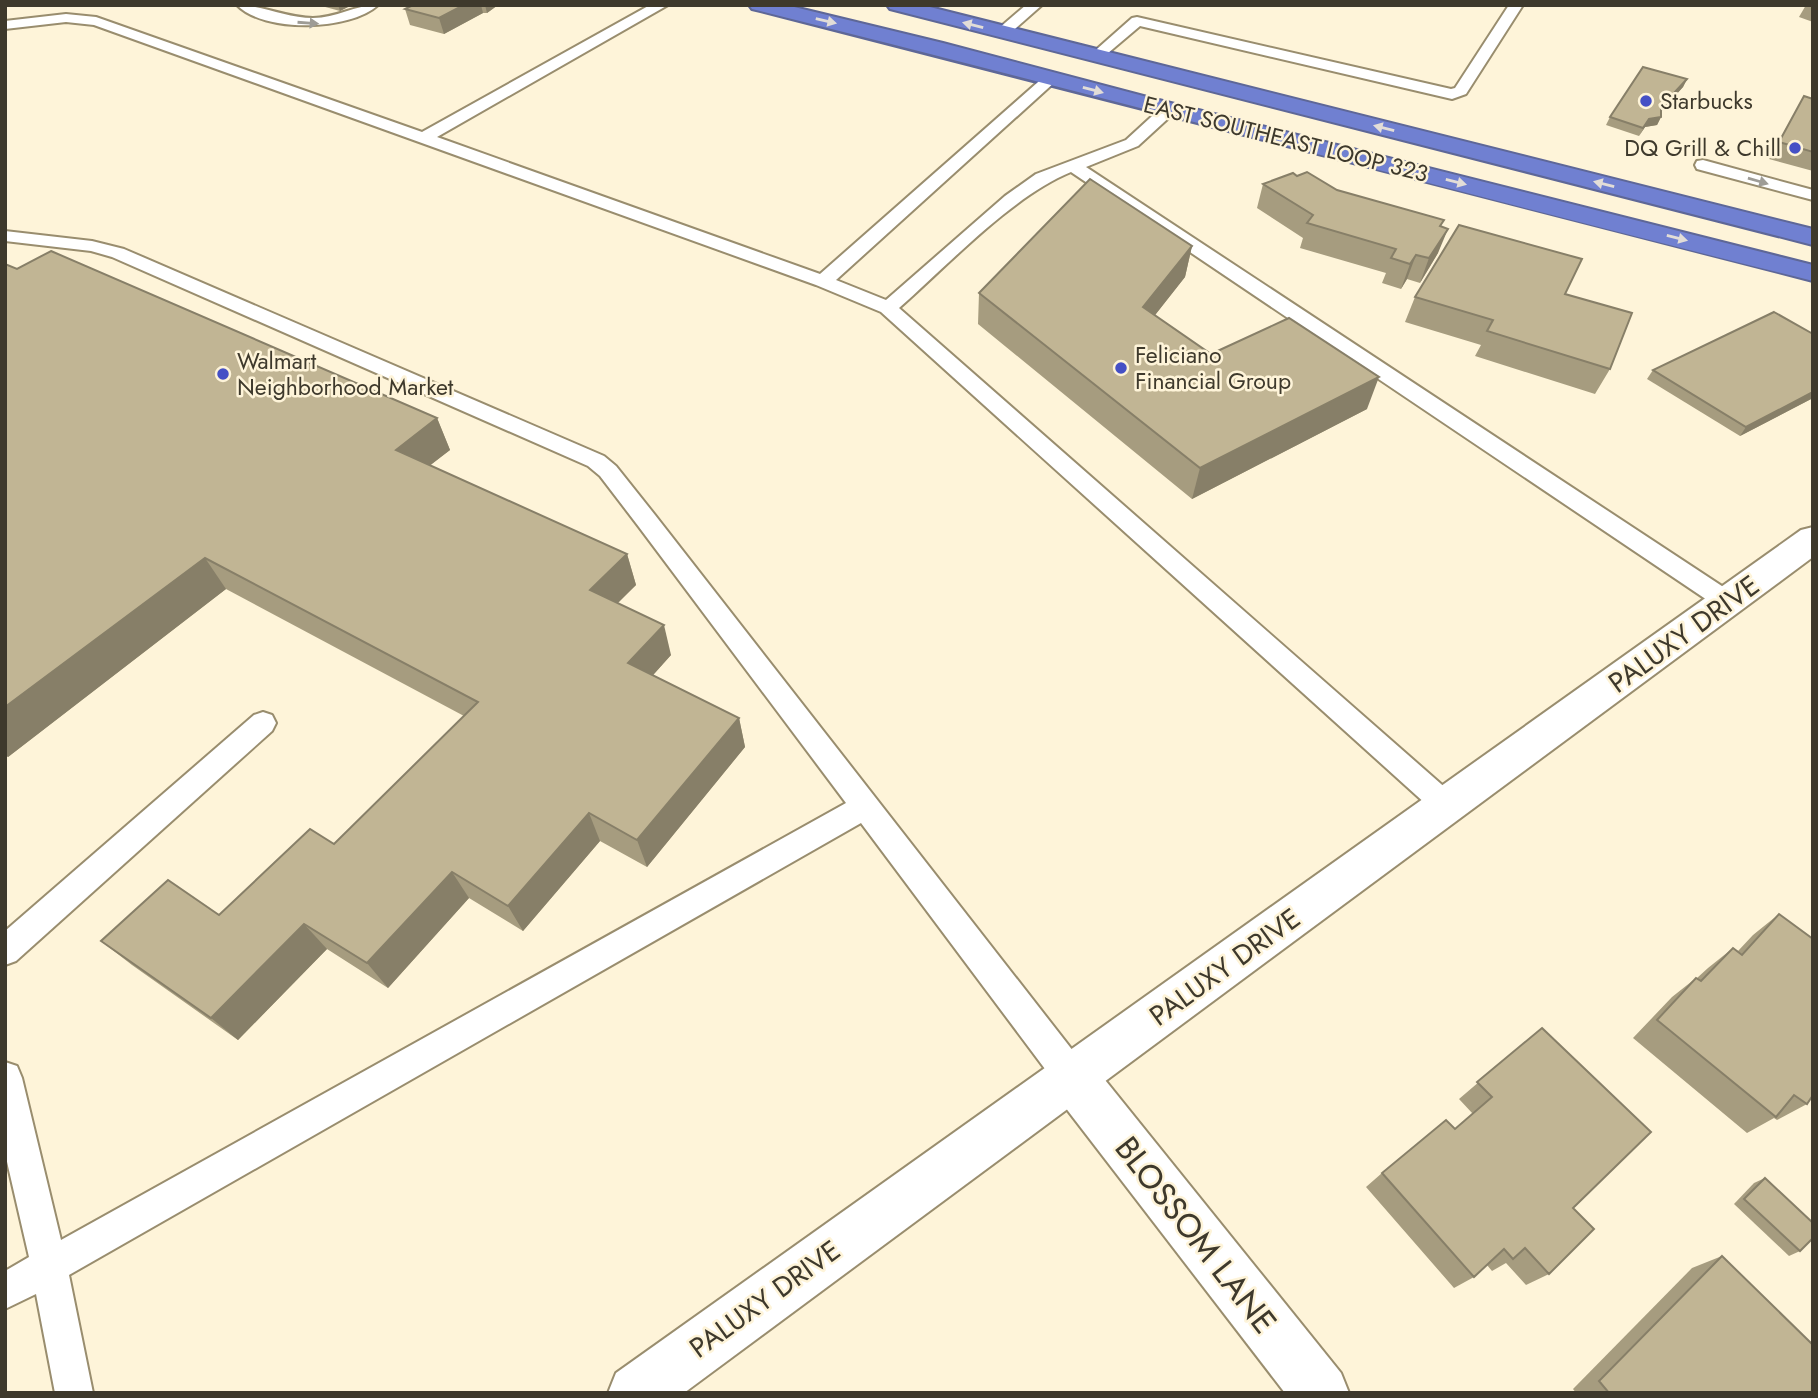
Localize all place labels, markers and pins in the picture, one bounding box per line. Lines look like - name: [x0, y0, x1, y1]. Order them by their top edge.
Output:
- place label: Starbucks: [1660, 84, 1753, 118]
- marker: Starbucks: [1638, 93, 1654, 109]
- place label: DQ Grill & Chill: [1624, 131, 1781, 165]
- marker: DQ Grill & Chill: [1787, 140, 1803, 156]
- place label: Feliciano Financial Group: [1135, 338, 1291, 398]
- place label: Walmart Neighborhood Market: [237, 344, 454, 404]
- marker: Feliciano Financial Group: [1113, 360, 1129, 376]
- marker: Walmart Neighborhood Market: [215, 366, 231, 382]

